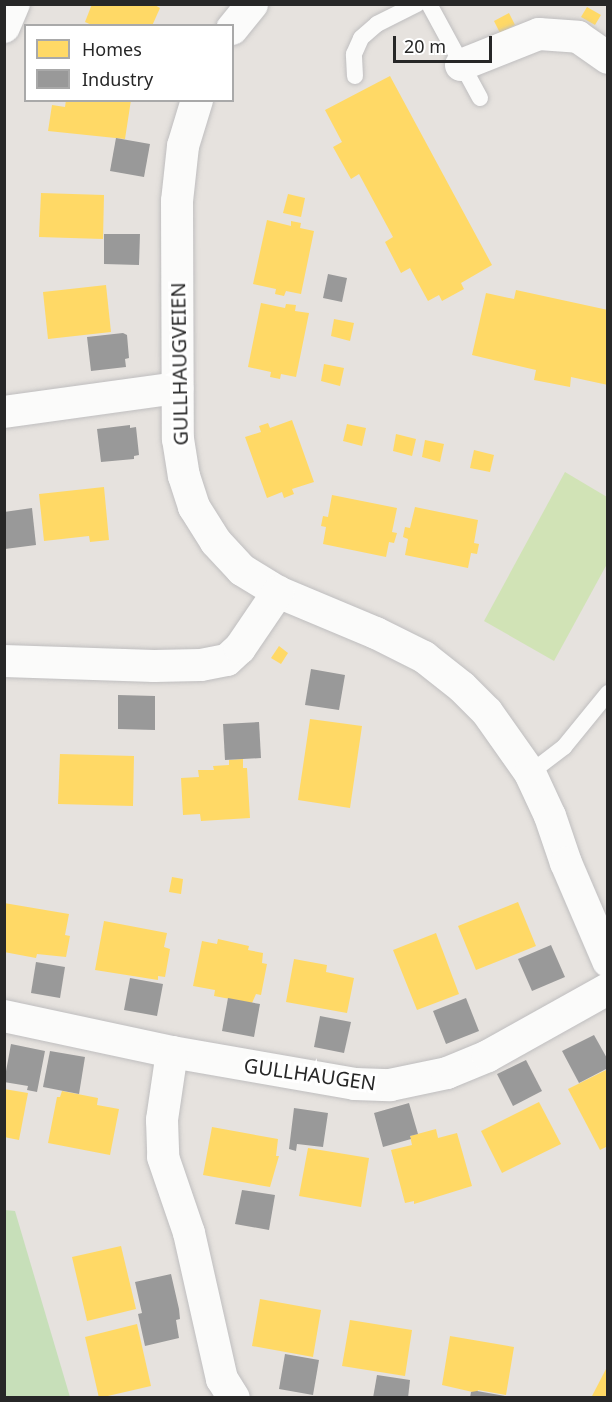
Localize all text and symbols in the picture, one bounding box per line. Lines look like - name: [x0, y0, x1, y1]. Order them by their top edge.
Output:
- legend: [24, 24, 234, 102]
- scale bar: [396, 24, 495, 62]
- text: 20 m: [404, 34, 446, 58]
- text: Homes: [82, 37, 142, 61]
- text: Industry: [82, 67, 153, 91]
- street label: GULLHAUGVEIEN: [166, 282, 192, 446]
- street label: GULLHAUGEN: [242, 1053, 378, 1095]

